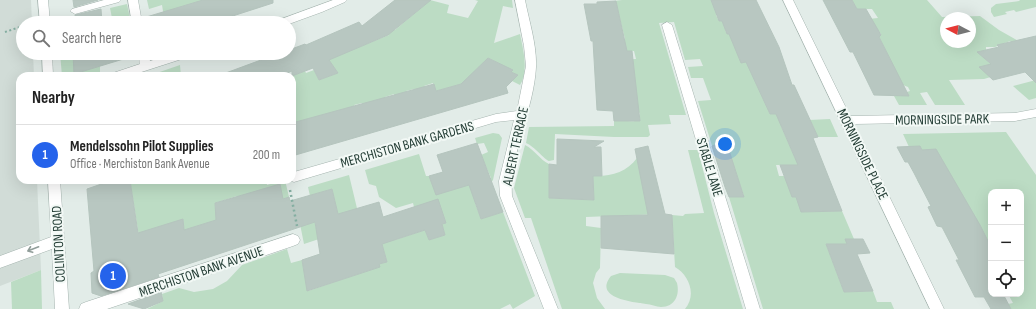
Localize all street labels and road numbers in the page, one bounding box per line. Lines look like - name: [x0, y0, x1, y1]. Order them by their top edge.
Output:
- street label: ALBERT TERRACE: [499, 105, 532, 188]
- street label: MORNINGSIDE PLACE: [833, 106, 892, 203]
- street label: MORNINGSIDE PARK: [895, 110, 990, 129]
- street label: MERCHISTON BANK GARDENS: [338, 117, 476, 172]
- street label: STABLE LANE: [693, 136, 727, 199]
- street label: COLINTON ROAD: [48, 205, 69, 283]
- street label: MERCHISTON BANK AVENUE: [137, 242, 266, 301]

